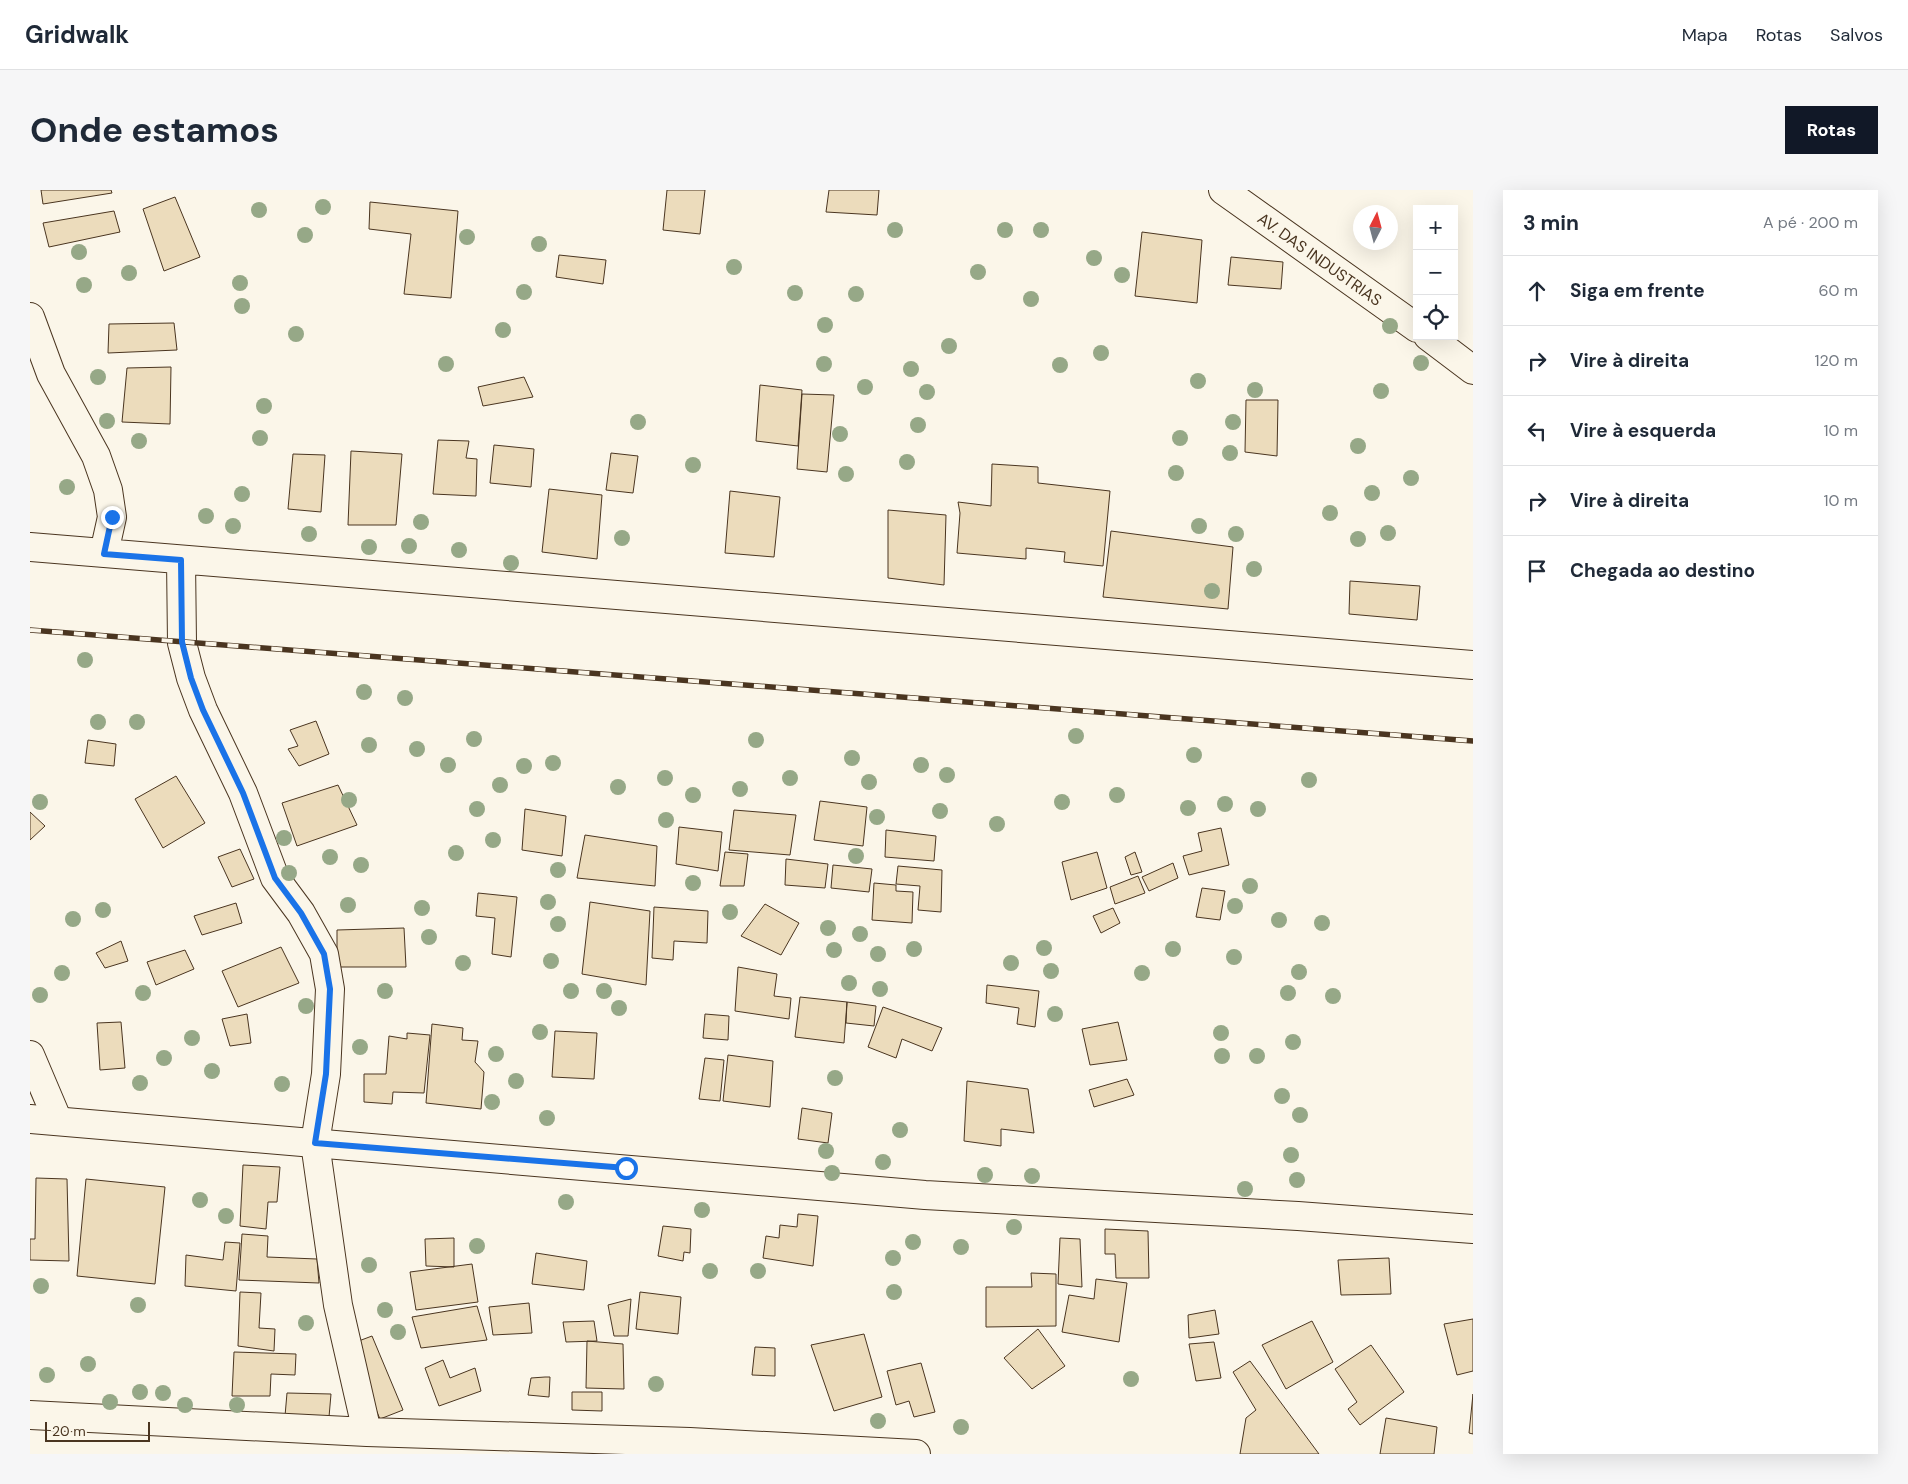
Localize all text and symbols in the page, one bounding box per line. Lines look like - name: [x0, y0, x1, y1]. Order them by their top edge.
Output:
- text: Gridwalk: [25, 19, 129, 50]
- text: Mapa: [1682, 23, 1728, 47]
- text: Rotas: [1756, 23, 1802, 47]
- text: Salvos: [1830, 23, 1883, 47]
- button: Rotas: [1785, 106, 1878, 154]
- text: Onde estamos: [30, 107, 279, 153]
- north arrow: [1353, 205, 1398, 250]
- map controls: [1413, 205, 1458, 340]
- button: +: [1413, 205, 1458, 250]
- street label: AV. DAS INDUSTRIAS: [1254, 208, 1386, 310]
- text: 3 min: [1523, 209, 1579, 237]
- text: A pé · 200 m: [1763, 212, 1858, 233]
- button: −: [1413, 250, 1458, 295]
- icon: ahead: [1523, 277, 1551, 305]
- text: Siga em frente: [1570, 278, 1705, 303]
- text: 60 m: [1818, 280, 1858, 301]
- button: locate: [1413, 295, 1458, 340]
- icon: right: [1523, 347, 1551, 375]
- text: Vire à direita: [1570, 348, 1689, 373]
- text: 120 m: [1814, 350, 1858, 371]
- icon: left: [1523, 417, 1551, 445]
- text: Vire à esquerda: [1570, 418, 1716, 443]
- text: 10 m: [1824, 420, 1858, 441]
- icon: right: [1523, 487, 1551, 515]
- text: Vire à direita: [1570, 488, 1689, 513]
- text: 10 m: [1824, 490, 1858, 511]
- route end: [101, 506, 124, 529]
- icon: arrive: [1523, 557, 1551, 585]
- text: Chegada ao destino: [1570, 558, 1755, 583]
- route start: [615, 1157, 638, 1180]
- scale bar: [45, 1419, 150, 1442]
- text: 20 m: [52, 1422, 86, 1440]

